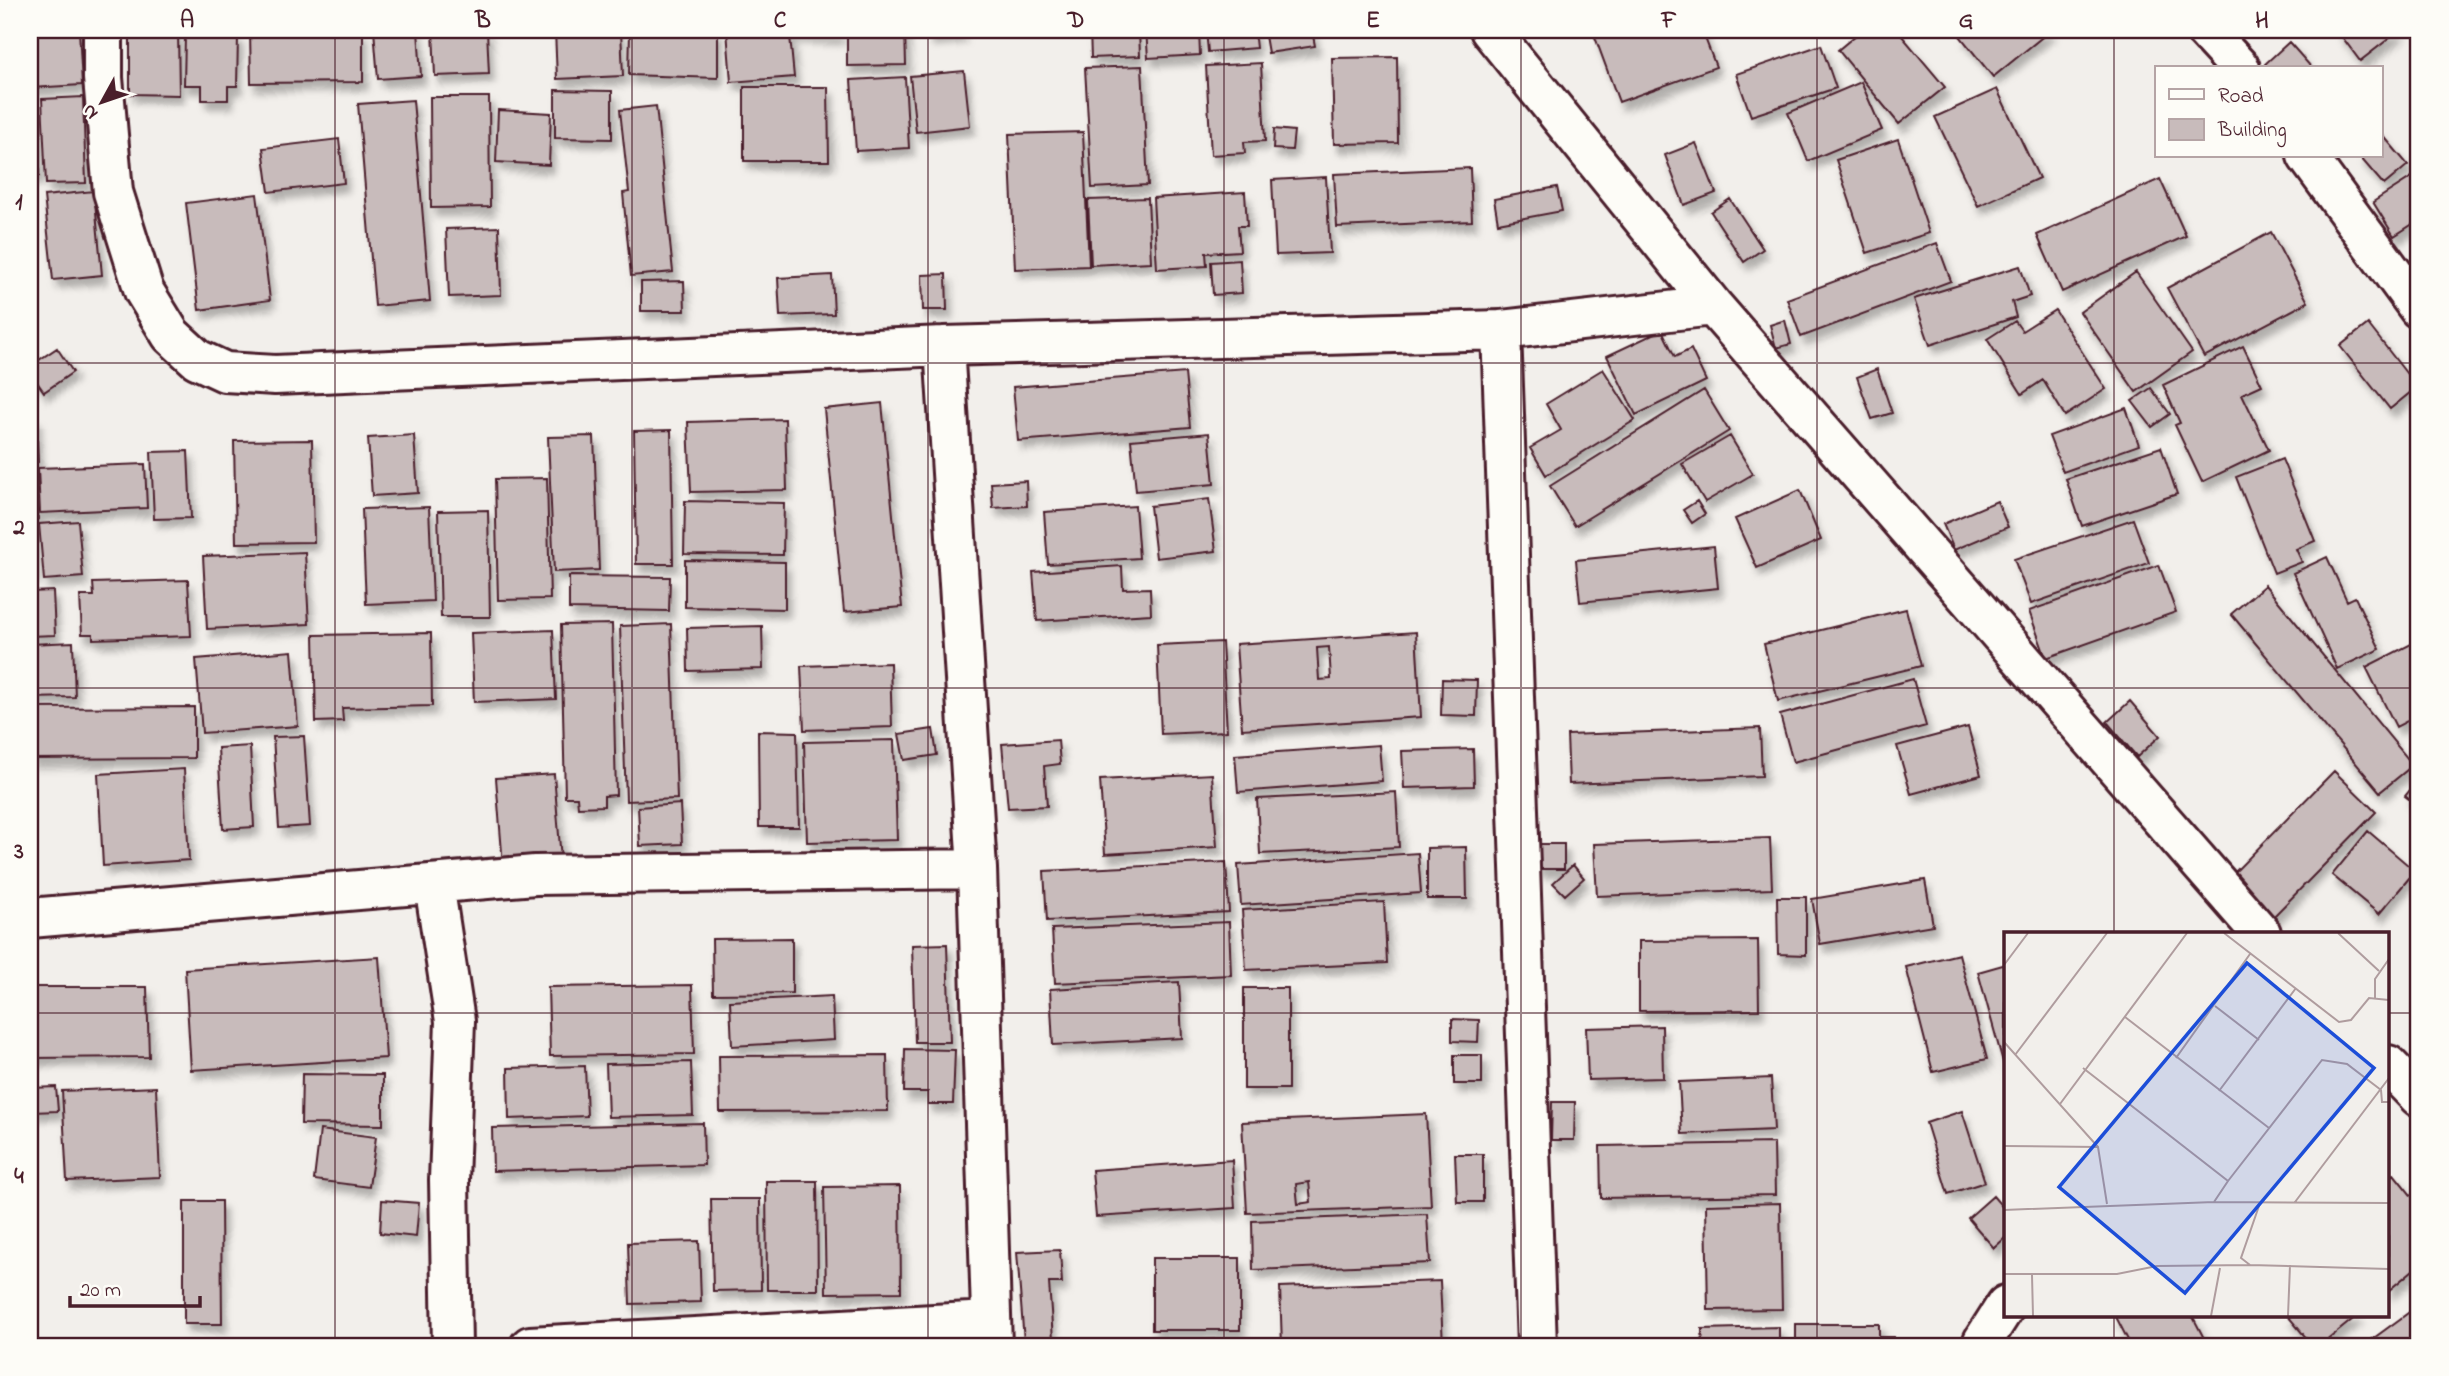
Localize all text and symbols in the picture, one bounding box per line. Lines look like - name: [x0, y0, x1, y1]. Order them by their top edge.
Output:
- text: A: [180, 5, 194, 38]
- text: B: [474, 5, 491, 38]
- text: C: [774, 5, 787, 38]
- text: D: [1067, 5, 1084, 38]
- text: E: [1366, 5, 1380, 38]
- text: F: [1661, 5, 1677, 38]
- text: G: [1959, 5, 1973, 38]
- text: H: [2255, 5, 2269, 38]
- north arrow: [66, 66, 136, 136]
- legend: [2155, 66, 2382, 158]
- text: Road: [2218, 82, 2264, 112]
- text: N: [76, 98, 105, 125]
- text: Building: [2217, 116, 2287, 148]
- text: 1: [15, 187, 23, 220]
- text: 2: [12, 512, 25, 545]
- text: 3: [13, 836, 24, 869]
- inset map: [2004, 932, 2390, 1316]
- text: 4: [14, 1161, 24, 1194]
- scale bar: [70, 1264, 200, 1308]
- text: 20 m: [80, 1276, 121, 1306]

